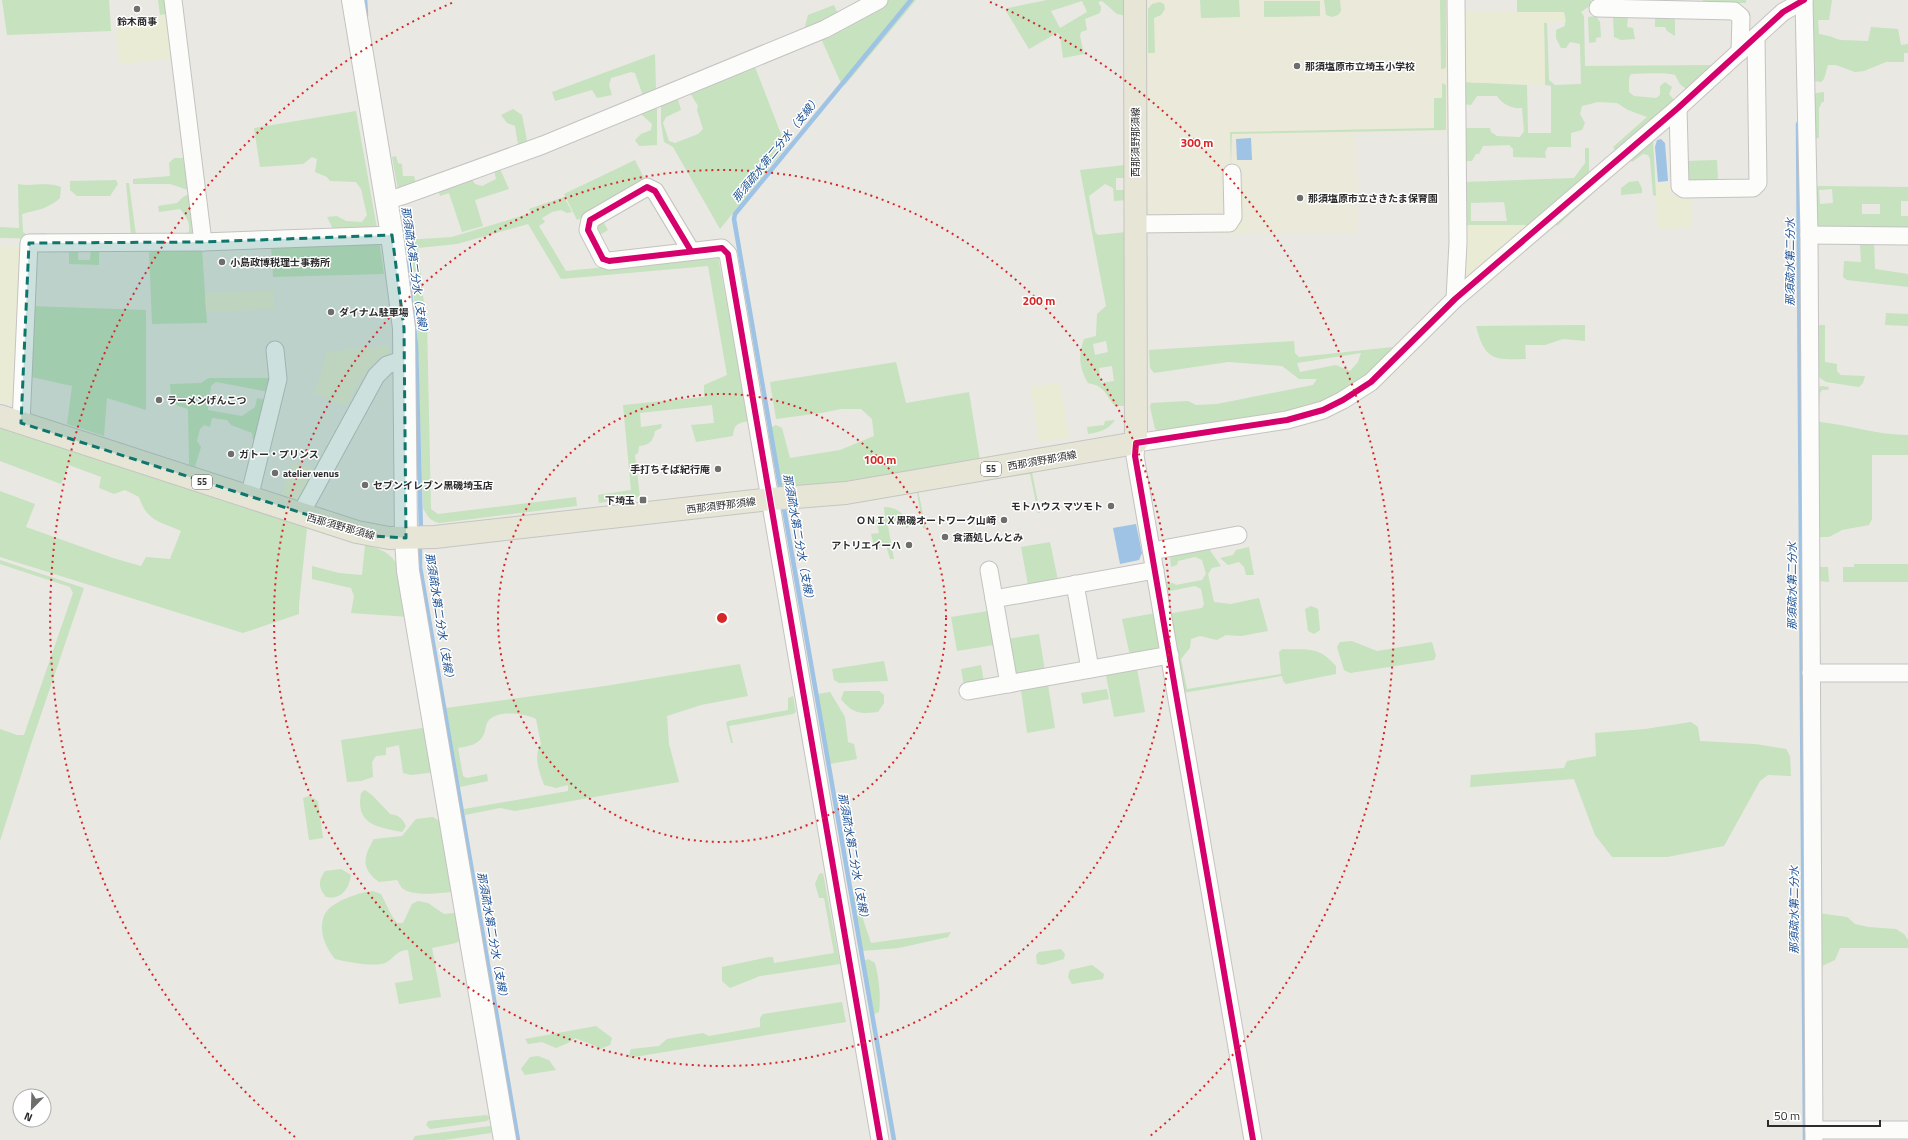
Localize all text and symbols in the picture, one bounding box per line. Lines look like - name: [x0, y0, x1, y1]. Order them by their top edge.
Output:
- marker: 鈴木商事: [132, 4, 142, 14]
- place label: 鈴木商事: [117, 14, 157, 29]
- place label: 那須塩原市立埼玉小学校: [1305, 59, 1415, 74]
- marker: 那須塩原市立埼玉小学校: [1292, 61, 1302, 71]
- water label: 那須疏水第二分水（支線）: [728, 93, 824, 205]
- street label: 西那須野那須線: [1128, 107, 1143, 177]
- text: 300 m: [1181, 133, 1213, 152]
- place label: 那須塩原市立さきたま保育園: [1308, 191, 1438, 206]
- marker: 那須塩原市立さきたま保育園: [1295, 193, 1305, 203]
- water label: 那須疏水第二分水（支線）: [398, 206, 432, 338]
- water label: 那須疏水第二分水: [1782, 217, 1798, 306]
- place label: 小島政博税理士事務所: [230, 255, 330, 270]
- marker: 小島政博税理士事務所: [217, 257, 227, 267]
- text: 200 m: [1023, 291, 1055, 310]
- place label: ダイナム駐車場: [339, 305, 409, 320]
- marker: ダイナム駐車場: [326, 307, 336, 317]
- place label: ラーメンげんこつ: [167, 393, 247, 408]
- marker: ラーメンげんこつ: [154, 395, 164, 405]
- place label: ガトー・プリンス: [239, 447, 319, 462]
- street label: 西那須野那須線: [1006, 447, 1078, 474]
- marker: ガトー・プリンス: [226, 449, 236, 459]
- text: 100 m: [864, 450, 896, 469]
- place label: 手打ちそば紀行庵: [630, 462, 710, 477]
- road number: 55: [981, 462, 1001, 476]
- marker: 手打ちそば紀行庵: [713, 464, 723, 474]
- place label: atelier venus: [283, 466, 339, 481]
- marker: atelier venus: [270, 468, 280, 478]
- water label: 那須疏水第二分水（支線）: [780, 473, 818, 605]
- road number: 55: [192, 475, 212, 489]
- place label: セブンイレブン黒磯埼玉店: [373, 478, 493, 493]
- marker: セブンイレブン黒磯埼玉店: [360, 480, 370, 490]
- place label: 下埼玉: [605, 493, 635, 508]
- street label: 西那須野那須線: [685, 494, 757, 517]
- marker: 下埼玉: [638, 495, 648, 505]
- place label: モトハウス マツモト: [1011, 499, 1103, 514]
- marker: モトハウス マツモト: [1106, 501, 1116, 511]
- street label: 西那須野那須線: [305, 510, 377, 543]
- place label: ＯＮＩＸ黒磯オートワーク山崎: [856, 513, 996, 528]
- marker: ＯＮＩＸ黒磯オートワーク山崎: [999, 515, 1009, 525]
- place label: 食酒処しんとみ: [953, 530, 1023, 545]
- marker: 食酒処しんとみ: [940, 532, 950, 542]
- place label: アトリエイーハ: [831, 538, 901, 553]
- marker: アトリエイーハ: [904, 540, 914, 550]
- water label: 那須疏水第二分水: [1784, 541, 1800, 630]
- water label: 那須疏水第二分水（支線）: [422, 552, 458, 684]
- centre of rings: [715, 611, 729, 625]
- water label: 那須疏水第二分水（支線）: [835, 792, 873, 924]
- water label: 那須疏水第二分水: [1786, 865, 1802, 954]
- water label: 那須疏水第二分水（支線）: [474, 871, 512, 1003]
- north arrow: [12, 1088, 52, 1128]
- scale bar: [1768, 1102, 1880, 1128]
- text: 50 m: [1774, 1106, 1800, 1125]
- text: N: [21, 1108, 35, 1126]

